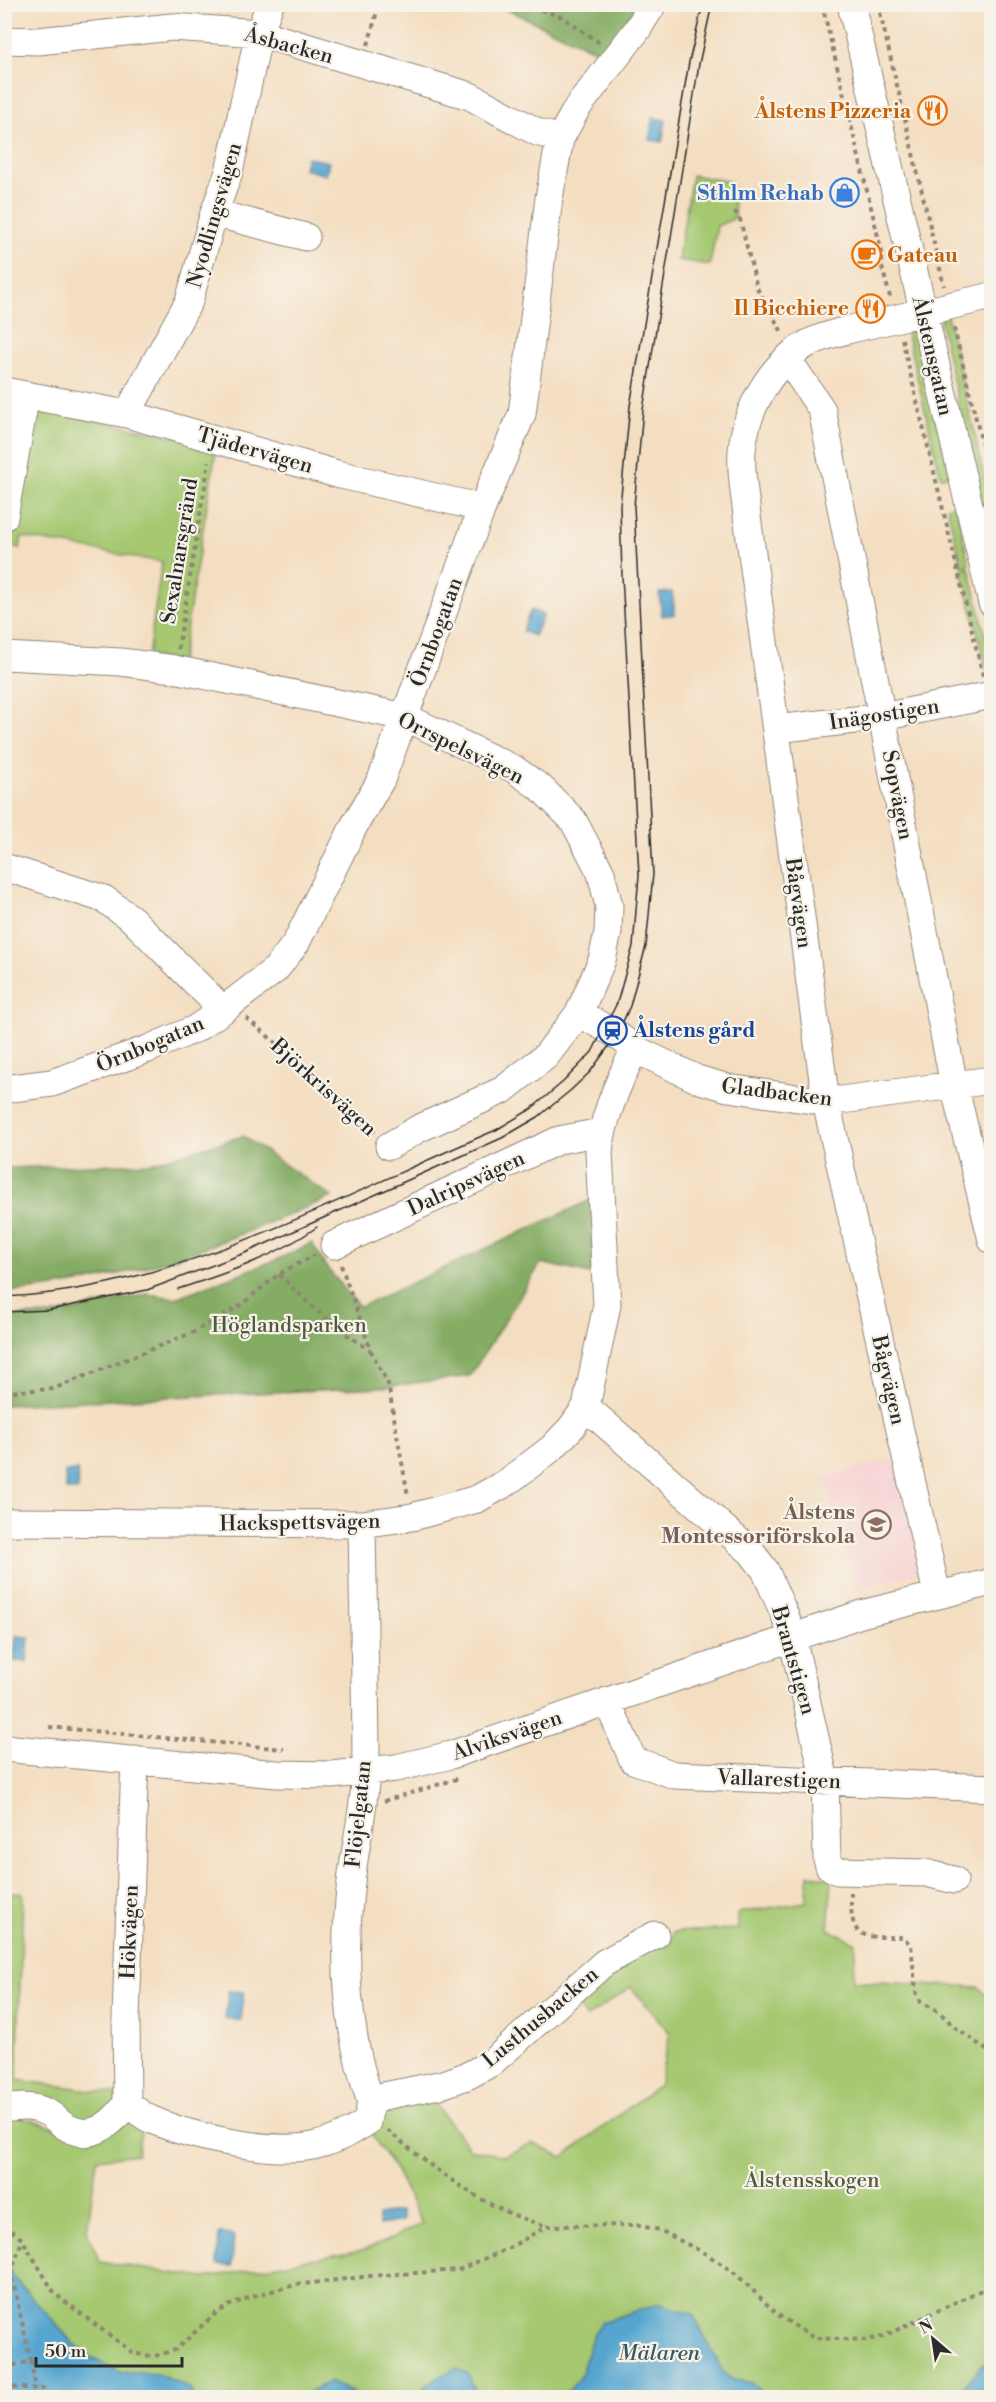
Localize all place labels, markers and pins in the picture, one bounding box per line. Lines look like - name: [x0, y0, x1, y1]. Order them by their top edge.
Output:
- restaurant icon: Ålstens Pizzeria: [916, 95, 948, 127]
- place label: Ålstens Pizzeria: [753, 96, 912, 125]
- shop icon: Sthlm Rehab: [829, 177, 861, 209]
- place label: Sthlm Rehab: [697, 181, 824, 207]
- cafe icon: Gateau: [850, 239, 882, 271]
- place label: Gateau: [887, 243, 958, 269]
- restaurant icon: Il Bicchiere: [854, 292, 886, 324]
- place label: Il Bicchiere: [734, 296, 849, 322]
- station icon: Ålstens gård: [596, 1014, 628, 1046]
- place label: Ålstens gård: [632, 1015, 755, 1044]
- place label: Ålstens Montessoriförskola: [661, 1497, 856, 1550]
- school or university icon: Ålstens Montessoriförskola: [860, 1508, 892, 1540]

